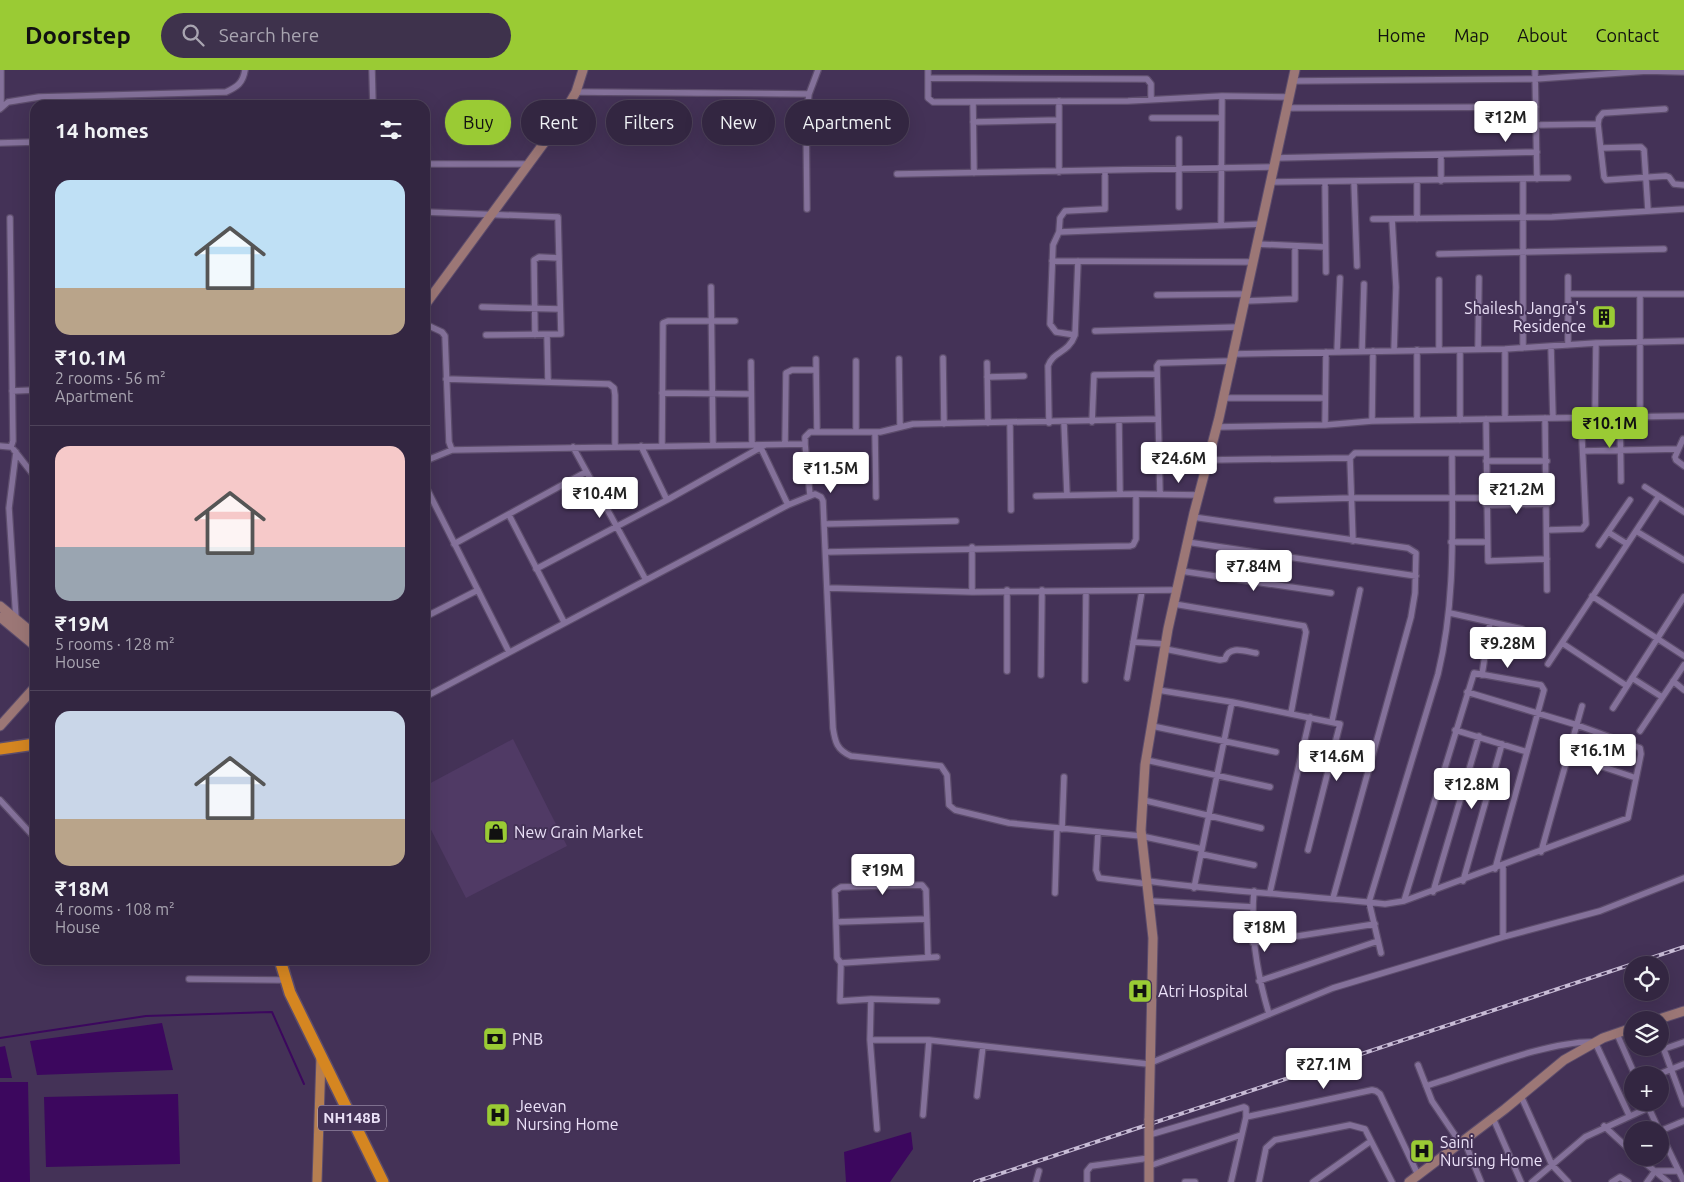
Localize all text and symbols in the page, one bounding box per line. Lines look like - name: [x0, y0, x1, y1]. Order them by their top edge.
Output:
- search box: [161, 13, 511, 58]
- icon: search: [179, 21, 207, 49]
- text: Doorstep: [25, 22, 131, 49]
- text: Search here: [219, 24, 319, 46]
- text: Home: [1377, 25, 1426, 45]
- text: Map: [1454, 25, 1489, 45]
- text: About: [1517, 25, 1567, 45]
- text: Contact: [1595, 25, 1659, 45]
- chip: Buy: [445, 100, 511, 145]
- chip: Rent: [521, 100, 596, 145]
- chip: Filters: [606, 100, 692, 145]
- chip: New: [702, 100, 775, 145]
- chip: Apartment: [785, 100, 909, 145]
- pin: ₹12M: [1476, 100, 1536, 143]
- text: ₹12M: [1485, 108, 1527, 126]
- icon: filters: [377, 116, 405, 144]
- text: 14 homes: [55, 118, 149, 142]
- icon: home: [185, 213, 275, 303]
- place label: Shailesh Jangra's Residence: [1464, 299, 1586, 335]
- building icon: Shailesh Jangra's Residence: [1591, 304, 1617, 330]
- text: ₹10.1M: [55, 345, 126, 369]
- text: 2 rooms · 56 m²: [55, 369, 166, 387]
- text: Apartment: [55, 387, 133, 405]
- pin: ₹10.1M: [1569, 406, 1651, 449]
- text: ₹10.1M: [1583, 414, 1637, 432]
- pin: ₹24.6M: [1138, 442, 1220, 484]
- text: ₹24.6M: [1152, 449, 1206, 467]
- pin: ₹11.5M: [790, 452, 872, 494]
- text: ₹11.5M: [804, 459, 858, 477]
- pin: ₹21.2M: [1476, 472, 1558, 515]
- pin: ₹10.4M: [559, 476, 641, 519]
- icon: home: [185, 478, 275, 568]
- text: ₹21.2M: [1490, 480, 1544, 498]
- text: ₹10.4M: [573, 484, 627, 502]
- pin: ₹7.84M: [1213, 550, 1295, 592]
- text: ₹7.84M: [1227, 557, 1281, 575]
- text: ₹19M: [55, 611, 109, 635]
- pin: ₹9.28M: [1467, 626, 1549, 669]
- text: ₹9.28M: [1481, 634, 1535, 652]
- text: 5 rooms · 128 m²: [55, 635, 175, 653]
- text: House: [55, 653, 100, 671]
- pin: ₹16.1M: [1557, 734, 1639, 776]
- pin: ₹14.6M: [1296, 740, 1378, 782]
- text: ₹16.1M: [1571, 741, 1625, 759]
- icon: home: [185, 743, 275, 833]
- text: ₹14.6M: [1310, 747, 1364, 765]
- pin: ₹12.8M: [1431, 768, 1513, 810]
- text: ₹12.8M: [1445, 775, 1499, 793]
- shop icon: New Grain Market: [483, 819, 509, 845]
- place label: New Grain Market: [514, 823, 644, 841]
- pin: ₹19M: [853, 854, 913, 896]
- text: ₹19M: [862, 861, 904, 879]
- text: ₹18M: [55, 876, 109, 900]
- text: 4 rooms · 108 m²: [55, 900, 175, 918]
- pin: ₹18M: [1235, 910, 1295, 953]
- text: House: [55, 918, 100, 936]
- text: ₹18M: [1244, 918, 1286, 936]
- map controls: [1624, 956, 1669, 1166]
- button: locate: [1624, 956, 1669, 1001]
- hospital icon: Atri Hospital: [1127, 978, 1153, 1004]
- place label: Atri Hospital: [1158, 982, 1248, 1000]
- button: layers: [1624, 1011, 1669, 1056]
- bank icon: PNB: [482, 1026, 508, 1052]
- place label: PNB: [512, 1030, 543, 1048]
- pin: ₹27.1M: [1283, 1048, 1365, 1090]
- text: ₹27.1M: [1297, 1055, 1351, 1073]
- button: +: [1624, 1066, 1669, 1111]
- place label: Jeevan Nursing Home: [516, 1097, 619, 1133]
- hospital icon: Jeevan Nursing Home: [485, 1102, 511, 1128]
- road number: NH148B: [318, 1106, 386, 1130]
- button: −: [1624, 1121, 1669, 1166]
- place label: Saini Nursing Home: [1440, 1133, 1543, 1169]
- hospital icon: Saini Nursing Home: [1409, 1138, 1435, 1164]

